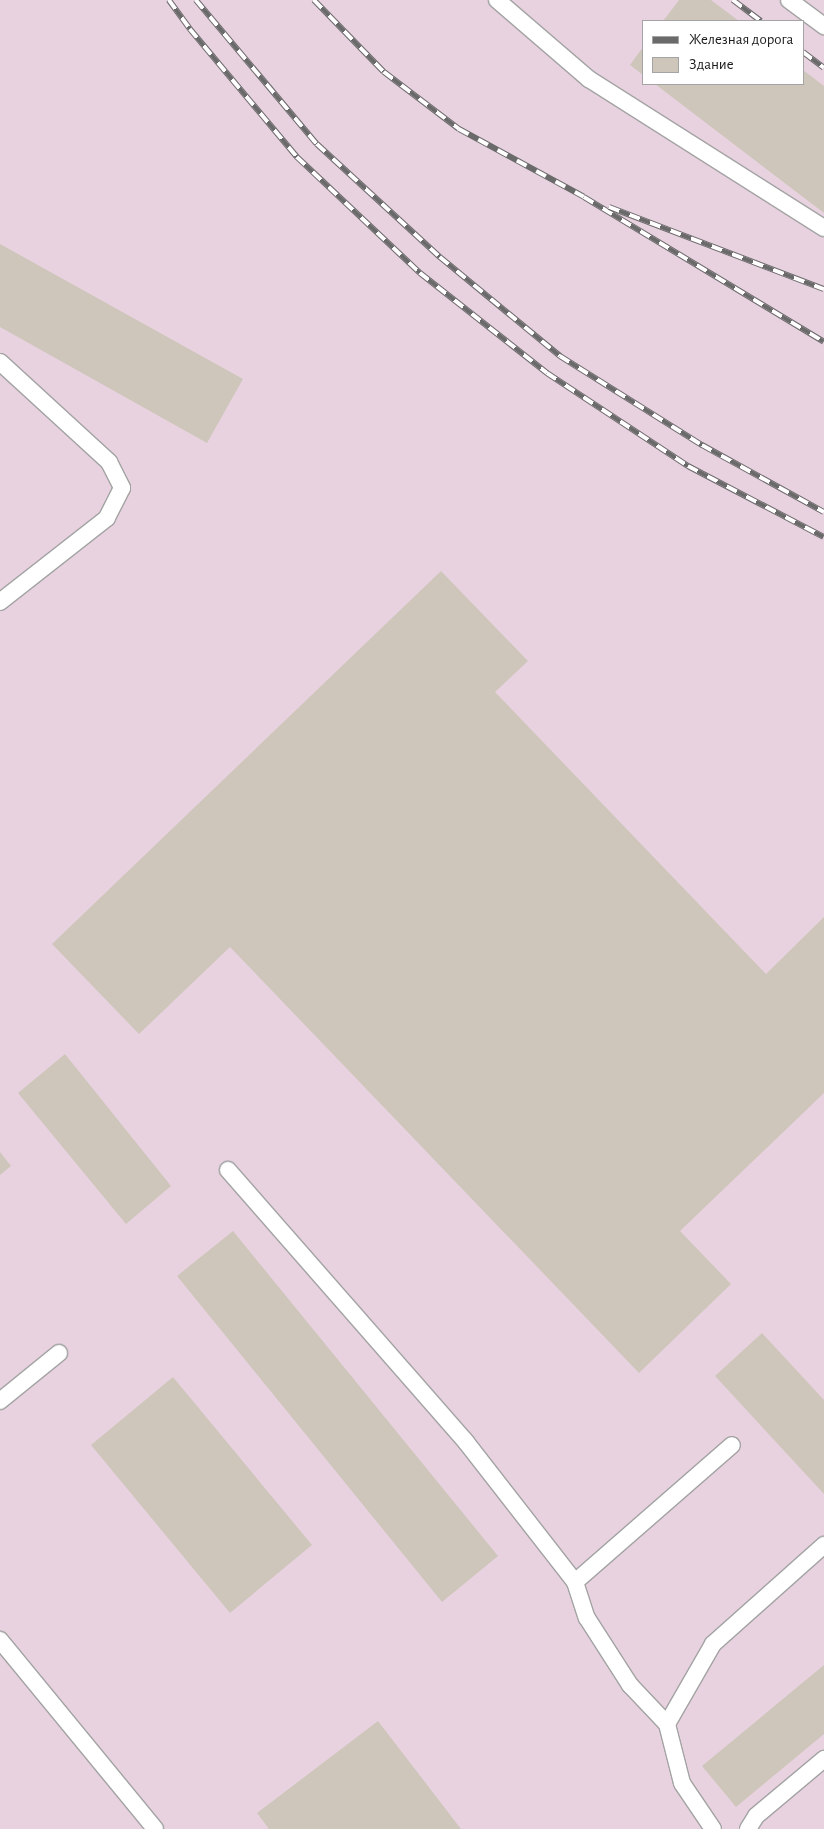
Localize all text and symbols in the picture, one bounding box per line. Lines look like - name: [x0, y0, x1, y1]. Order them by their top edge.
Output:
- legend: [642, 20, 804, 85]
- text: Железная дорога: [689, 32, 793, 47]
- text: Здание: [689, 57, 734, 72]

